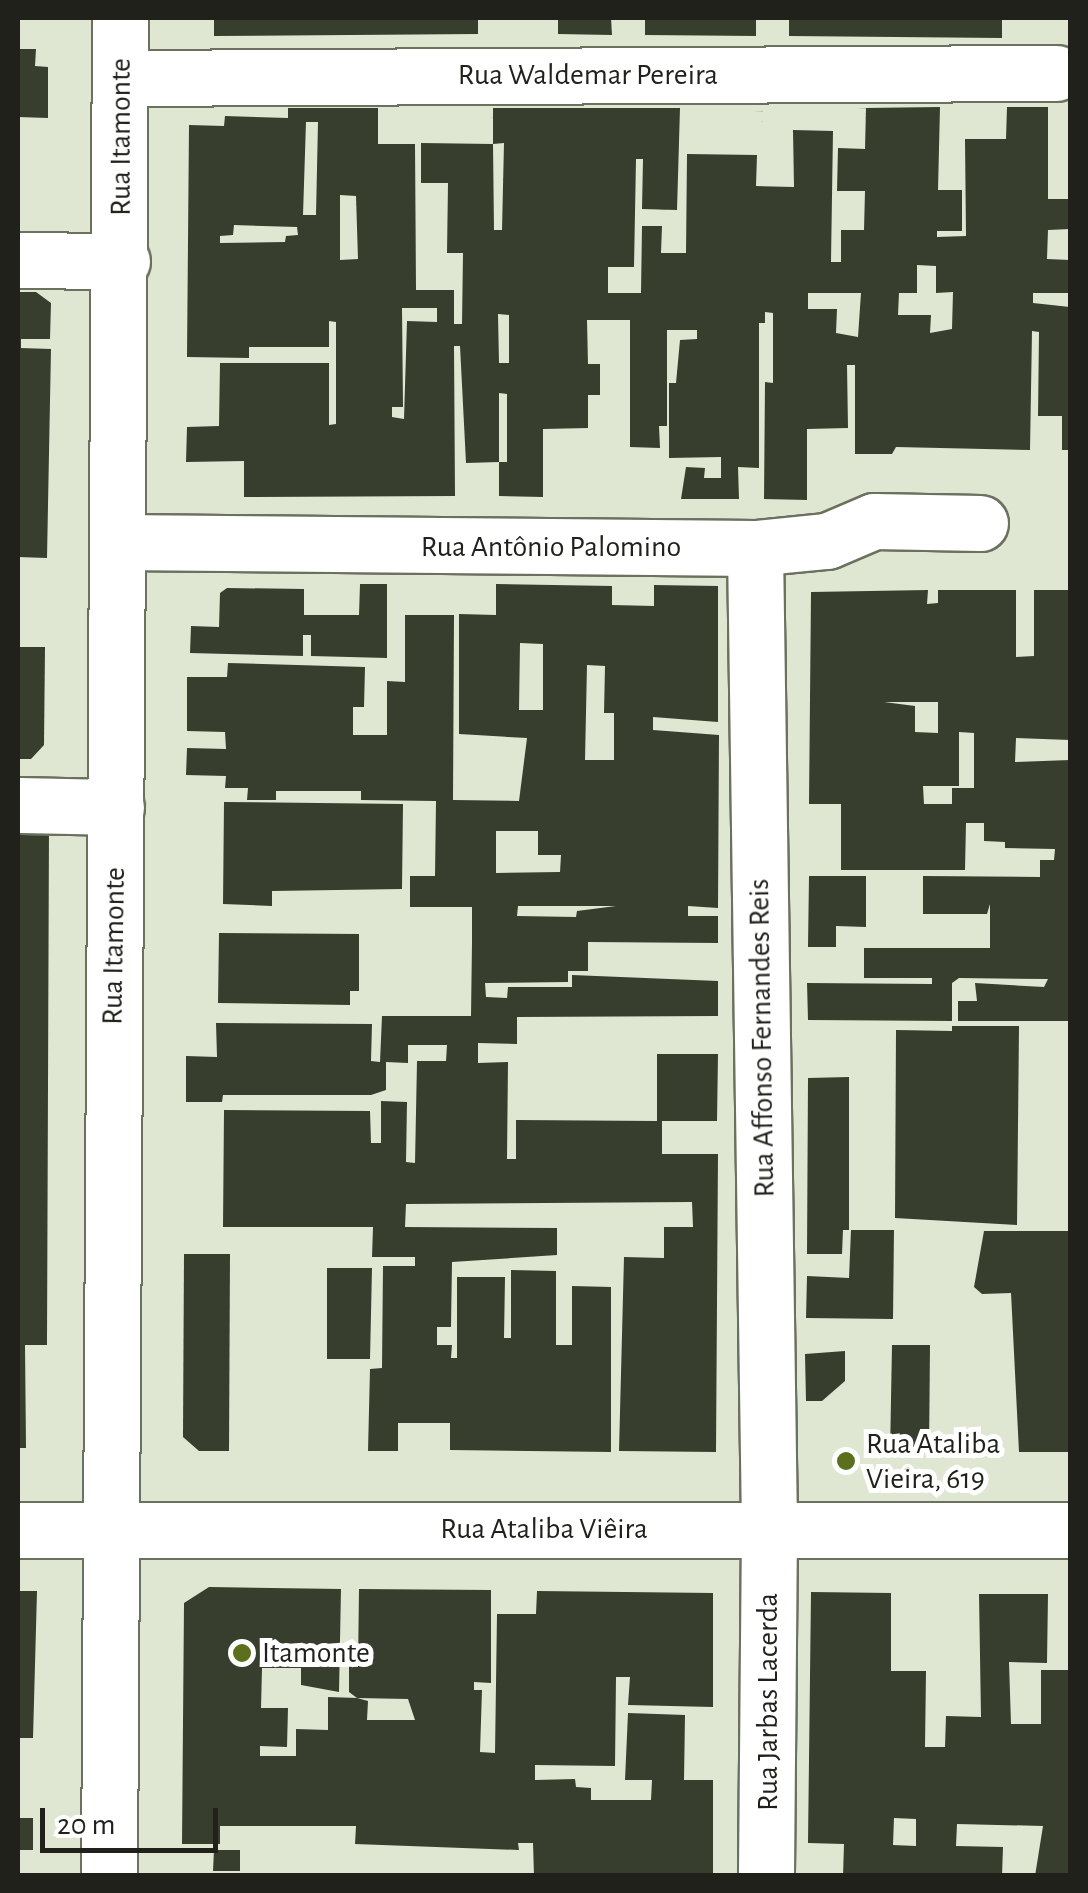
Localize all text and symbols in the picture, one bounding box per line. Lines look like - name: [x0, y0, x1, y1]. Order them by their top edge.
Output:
- street label: Rua Waldemar Pereira: [458, 57, 718, 93]
- street label: Rua Itamonte: [103, 58, 139, 216]
- street label: Rua Antônio Palomino: [421, 529, 681, 565]
- street label: Rua Itamonte: [95, 867, 133, 1025]
- street label: Rua Affonso Fernandes Reis: [741, 878, 783, 1198]
- place label: Rua Ataliba Vieira, 619: [866, 1426, 1000, 1496]
- marker: Rua Ataliba Vieira, 619: [835, 1450, 857, 1472]
- street label: Rua Ataliba Viêira: [440, 1511, 648, 1547]
- street label: Rua Jarbas Lacerda: [750, 1593, 786, 1811]
- place label: Itamonte: [262, 1635, 370, 1671]
- marker: Itamonte: [231, 1642, 253, 1664]
- scale bar: [45, 1788, 222, 1850]
- text: 20 m: [57, 1810, 115, 1840]

